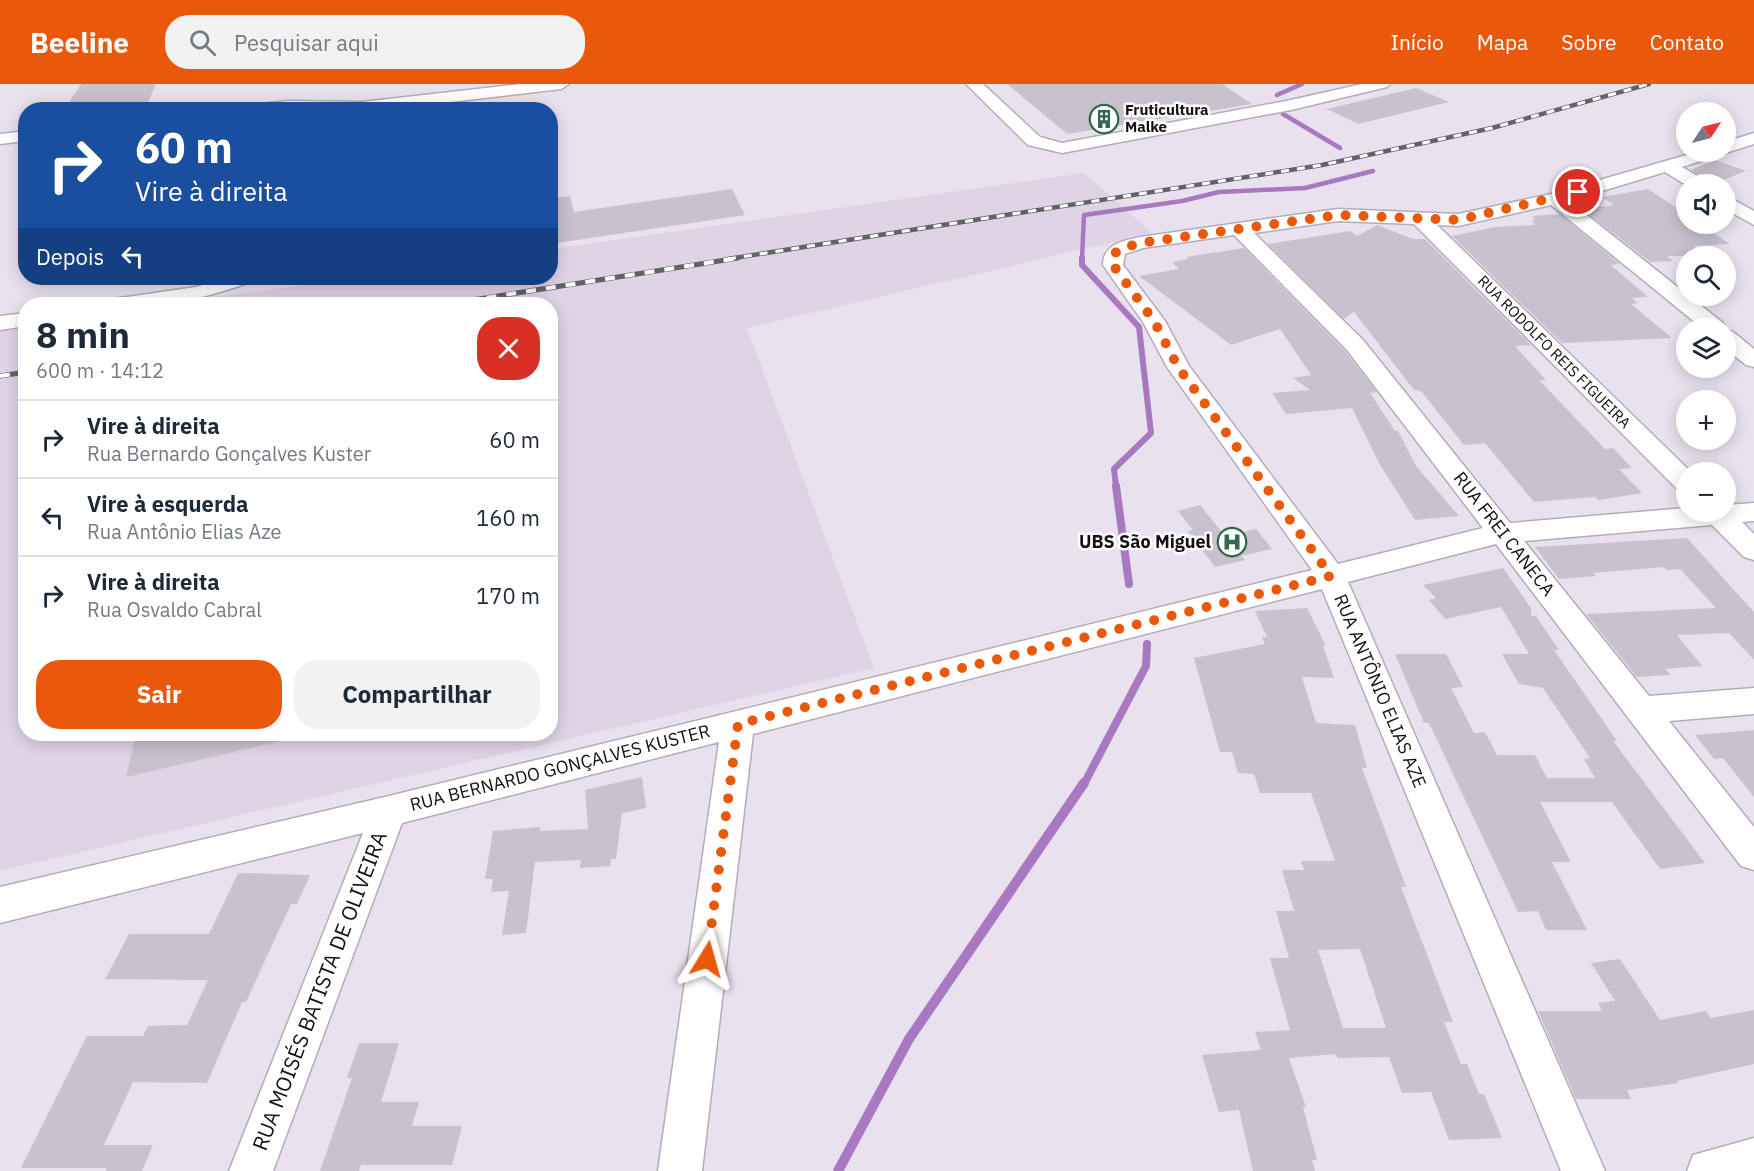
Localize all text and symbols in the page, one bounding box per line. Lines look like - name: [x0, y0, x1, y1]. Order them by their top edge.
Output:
- search box: [165, 15, 585, 69]
- text: Beeline: [30, 24, 129, 61]
- icon: search: [186, 26, 219, 59]
- text: Pesquisar aqui: [234, 28, 379, 57]
- text: Início: [1391, 28, 1444, 56]
- text: Mapa: [1477, 28, 1528, 56]
- text: Sobre: [1561, 28, 1617, 56]
- text: Contato: [1650, 28, 1724, 56]
- place label: Fruticultura Malke: [1125, 100, 1209, 136]
- north arrow: [1676, 102, 1736, 162]
- map controls: [1676, 102, 1736, 522]
- building icon: Fruticultura Malke: [1088, 103, 1120, 135]
- text: 60 m: [135, 120, 233, 175]
- icon: right: [36, 126, 114, 204]
- pin: [1552, 166, 1603, 217]
- text: Vire à direita: [135, 173, 288, 208]
- button: sound: [1676, 174, 1736, 234]
- icon: arrive: [1561, 175, 1594, 208]
- icon: left: [116, 240, 149, 273]
- text: Depois: [36, 242, 104, 271]
- button: search: [1676, 246, 1736, 306]
- street label: RUA RODOLFO REIS FIGUEIRA: [1474, 271, 1635, 432]
- text: 8 min: [36, 311, 130, 358]
- button: close: [477, 317, 540, 380]
- button: layers: [1676, 318, 1736, 378]
- text: 600 m · 14:12: [36, 357, 164, 384]
- button: +: [1676, 390, 1736, 450]
- text: Vire à direita: [87, 411, 220, 440]
- icon: right: [36, 423, 69, 456]
- text: 60 m: [489, 425, 540, 454]
- text: Rua Bernardo Gonçalves Kuster: [87, 440, 371, 467]
- button: −: [1676, 462, 1736, 522]
- street label: RUA FREI CANECA: [1449, 467, 1560, 601]
- text: Vire à esquerda: [87, 489, 249, 518]
- icon: left: [36, 501, 69, 534]
- text: 160 m: [476, 503, 540, 532]
- text: Rua Antônio Elias Aze: [87, 518, 281, 545]
- hospital icon: UBS São Miguel: [1216, 526, 1248, 558]
- place label: UBS São Miguel: [1079, 530, 1212, 553]
- text: Vire à direita: [87, 567, 220, 596]
- icon: right: [36, 579, 69, 612]
- text: 170 m: [476, 581, 540, 610]
- street label: RUA ANTÔNIO ELIAS AZE: [1329, 590, 1432, 791]
- text: Rua Osvaldo Cabral: [87, 596, 262, 623]
- button: Sair: [36, 660, 282, 729]
- button: Compartilhar: [294, 660, 540, 729]
- street label: RUA BERNARDO GONÇALVES KUSTER: [407, 719, 712, 816]
- street label: RUA MOISÉS BATISTA DE OLIVEIRA: [245, 827, 393, 1154]
- position arrow: [675, 927, 739, 991]

